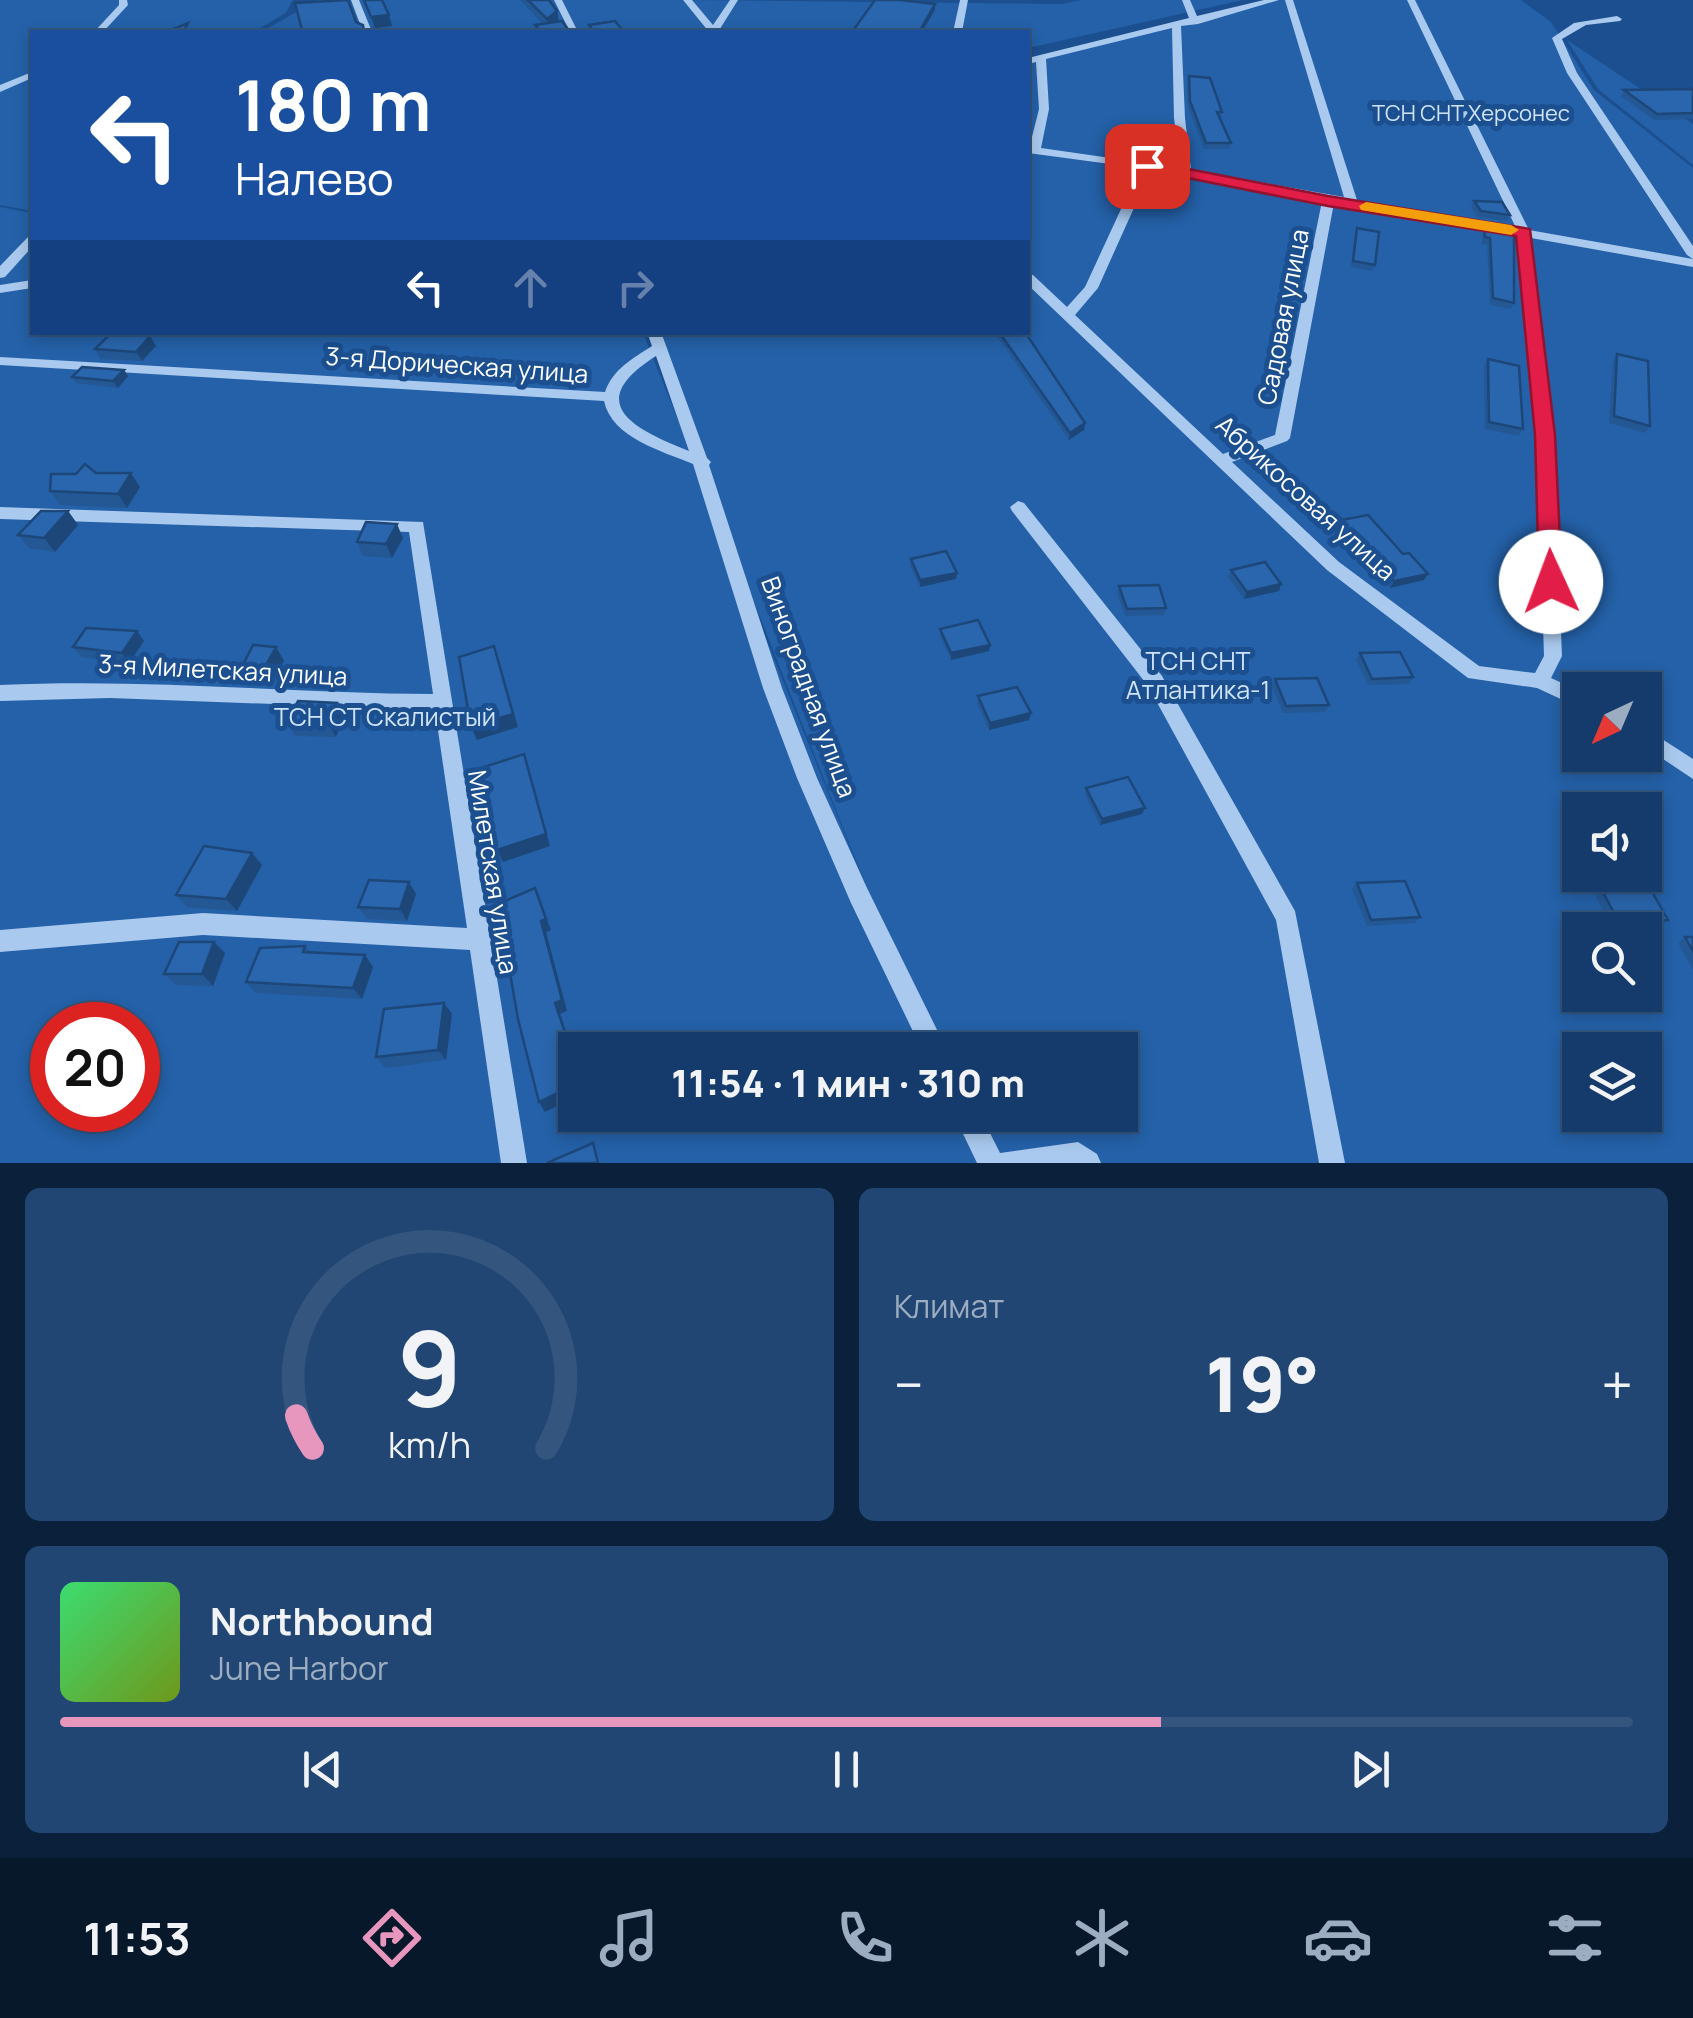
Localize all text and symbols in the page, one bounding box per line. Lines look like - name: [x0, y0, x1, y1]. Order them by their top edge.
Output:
- text: 180 m: [235, 56, 432, 152]
- icon: left: [70, 70, 200, 200]
- park label: ТСН СНТ Херсонес: [1372, 98, 1570, 128]
- pin: [1105, 124, 1190, 209]
- icon: arrive: [1120, 139, 1175, 194]
- text: Налево: [235, 147, 394, 209]
- street label: Садовая улица: [1248, 226, 1317, 408]
- icon: left: [398, 260, 453, 315]
- icon: ahead: [503, 260, 558, 315]
- icon: right: [608, 260, 663, 315]
- street label: 3-я Дорическая улица: [325, 338, 590, 391]
- street label: Абрикосовая улица: [1209, 407, 1404, 588]
- position arrow: [1499, 530, 1603, 634]
- street label: Виноградная улица: [753, 572, 866, 802]
- park label: ТСН СНТ Атлантика-1: [1126, 643, 1270, 707]
- street label: 3-я Милетская улица: [98, 646, 348, 693]
- north arrow: [1562, 672, 1662, 772]
- map controls: [1562, 672, 1662, 1132]
- park label: ТСН СТ Скалистый: [274, 699, 496, 734]
- street label: Милетская улица: [460, 767, 527, 976]
- button: sound: [1562, 792, 1662, 892]
- button: search: [1562, 912, 1662, 1012]
- speed limit sign: 20: [30, 1002, 160, 1132]
- button: layers: [1562, 1032, 1662, 1132]
- text: 11:54 · 1 мин · 310 m: [671, 1056, 1025, 1108]
- text: Климат: [894, 1284, 1004, 1328]
- text: 9: [397, 1295, 462, 1437]
- text: 19°: [1205, 1332, 1320, 1435]
- text: −: [894, 1346, 924, 1422]
- text: +: [1601, 1346, 1633, 1422]
- text: km/h: [388, 1420, 471, 1469]
- text: Northbound: [210, 1594, 434, 1646]
- text: June Harbor: [210, 1646, 388, 1690]
- icon: previous: [295, 1742, 350, 1797]
- icon: pause: [819, 1742, 874, 1797]
- icon: next: [1343, 1742, 1398, 1797]
- icon: directions: [357, 1903, 427, 1973]
- icon: music: [594, 1903, 664, 1973]
- icon: phone: [830, 1903, 900, 1973]
- icon: climate: [1067, 1903, 1137, 1973]
- icon: car: [1303, 1903, 1373, 1973]
- icon: filters: [1540, 1903, 1610, 1973]
- text: 11:53: [83, 1907, 191, 1969]

